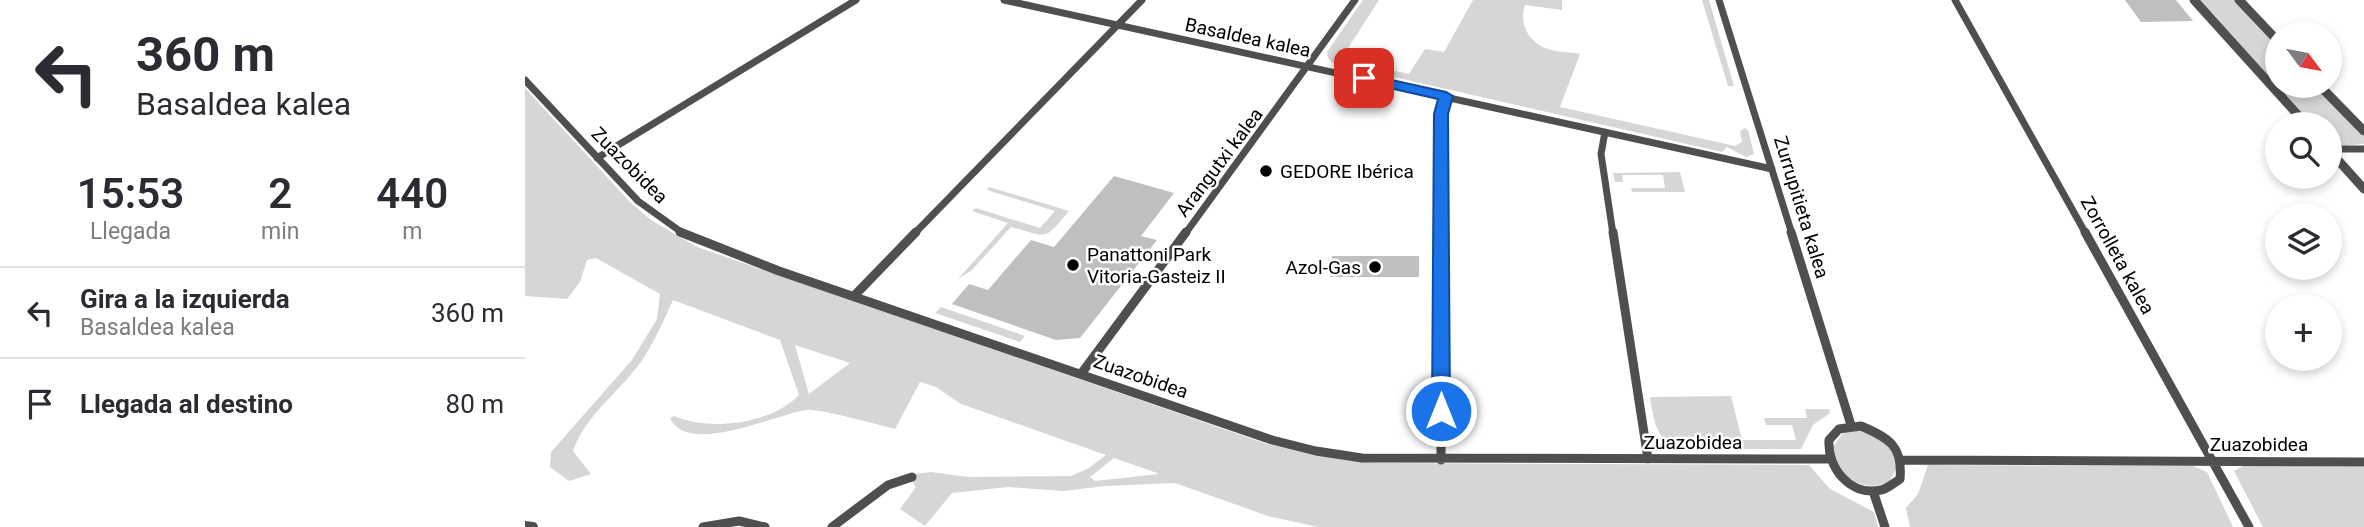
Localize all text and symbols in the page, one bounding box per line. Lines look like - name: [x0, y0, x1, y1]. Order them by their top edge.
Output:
- street label: Basaldea kalea: [1183, 13, 1313, 62]
- north arrow: [2265, 21, 2341, 98]
- map controls: [2265, 21, 2342, 371]
- text: 360 m: [136, 26, 275, 83]
- icon: left: [21, 28, 112, 119]
- pin: [1334, 48, 1394, 108]
- icon: arrive: [1345, 59, 1383, 97]
- text: Basaldea kalea: [136, 85, 351, 123]
- street label: Arangutxi kalea: [1171, 103, 1268, 221]
- button: search: [2265, 112, 2342, 189]
- street label: Zuazobidea: [587, 122, 673, 208]
- street label: Zurrupitieta kalea: [1769, 133, 1834, 281]
- place label: GEDORE Ibérica: [1280, 160, 1414, 183]
- marker: GEDORE Ibérica: [1258, 163, 1274, 179]
- text: 15:53: [77, 169, 184, 218]
- text: 2: [268, 169, 292, 218]
- text: 440: [376, 169, 448, 218]
- street label: Zorrolleta kalea: [2076, 192, 2159, 318]
- button: layers: [2265, 203, 2342, 280]
- text: Llegada: [90, 218, 171, 245]
- text: min: [261, 218, 299, 245]
- text: m: [402, 218, 422, 245]
- place label: Panattoni Park Vitoria-Gasteiz II: [1087, 243, 1226, 288]
- place label: Azol-Gas: [1285, 256, 1361, 279]
- marker: Panattoni Park Vitoria-Gasteiz II: [1065, 257, 1081, 273]
- marker: Azol-Gas: [1367, 259, 1383, 275]
- text: Gira a la izquierda: [80, 284, 290, 314]
- icon: left: [21, 294, 59, 332]
- button: +: [2265, 294, 2342, 371]
- text: 360 m: [431, 298, 504, 328]
- text: Basaldea kalea: [80, 314, 235, 341]
- street label: Zuazobidea: [1091, 350, 1191, 403]
- position arrow: [1404, 374, 1478, 448]
- icon: arrive: [21, 385, 59, 423]
- text: Llegada al destino: [80, 389, 293, 419]
- text: 80 m: [446, 389, 504, 419]
- street label: Zuazobidea: [1644, 431, 1742, 454]
- street label: Zuazobidea: [2210, 433, 2308, 456]

